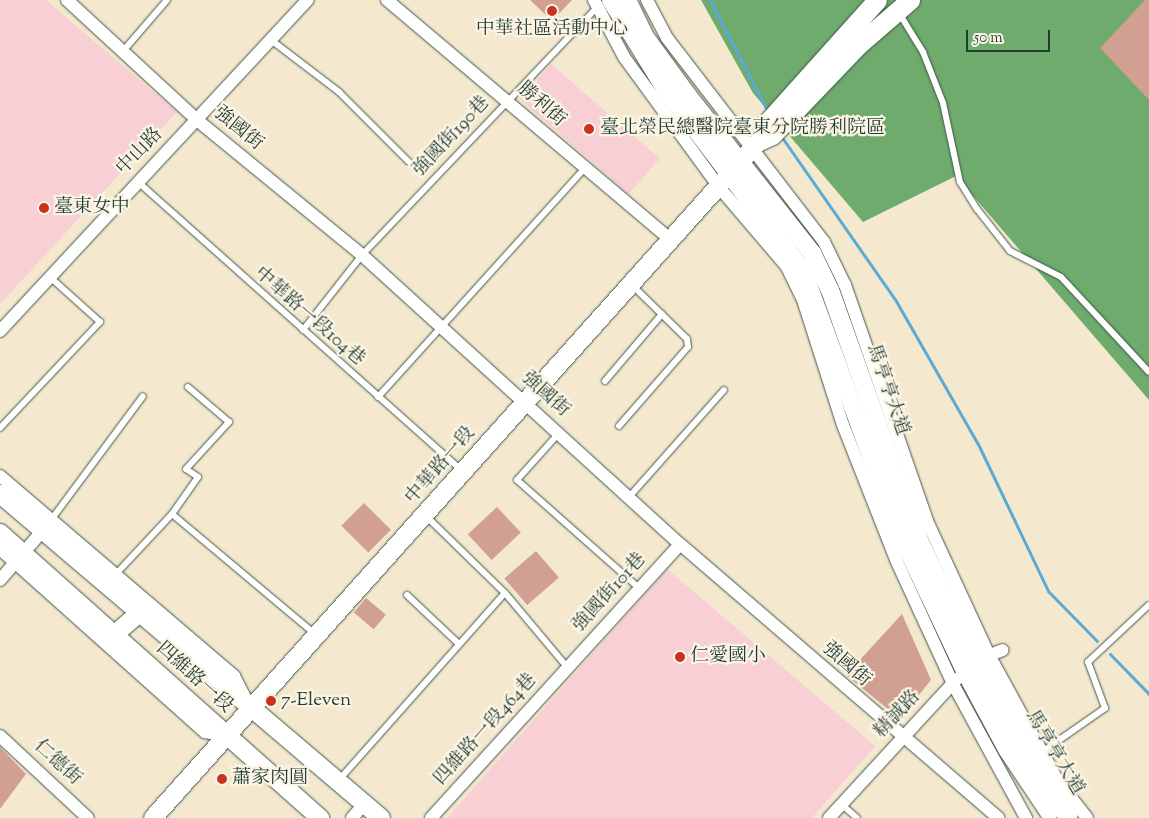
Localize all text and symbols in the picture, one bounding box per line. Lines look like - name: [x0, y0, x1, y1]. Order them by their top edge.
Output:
- marker: 中華社區活動中心: [546, 5, 558, 17]
- place label: 中華社區活動中心: [476, 19, 628, 41]
- scale bar: [969, 20, 1053, 52]
- text: 50 m: [974, 28, 1003, 49]
- street label: 勝利街: [512, 78, 570, 132]
- street label: 強國街190巷: [409, 92, 495, 182]
- street label: 強國街: [209, 102, 267, 156]
- place label: 臺北榮民總醫院臺東分院勝利院區: [600, 118, 885, 140]
- marker: 臺北榮民總醫院臺東分院勝利院區: [582, 122, 596, 136]
- street label: 中山路: [112, 124, 168, 180]
- place label: 臺東女中: [54, 197, 130, 219]
- marker: 臺東女中: [38, 202, 50, 214]
- street label: 中華路一段104巷: [249, 263, 369, 371]
- street label: 馬亨亨大道: [861, 341, 913, 439]
- street label: 強國街: [516, 367, 574, 423]
- street label: 中華路一段: [401, 423, 481, 509]
- street label: 強國街101巷: [569, 549, 651, 637]
- street label: 四維路一段: [151, 638, 237, 718]
- street label: 強國街: [817, 638, 875, 692]
- place label: 仁愛國小: [690, 646, 766, 668]
- marker: 仁愛國小: [674, 651, 686, 663]
- street label: 四維路一段464巷: [430, 670, 542, 790]
- street label: 精誠路: [870, 686, 926, 744]
- place label: 7-Eleven: [281, 690, 351, 712]
- marker: 7-Eleven: [265, 695, 277, 707]
- street label: 馬亨亨大道: [1020, 706, 1088, 800]
- street label: 仁德街: [28, 735, 86, 791]
- place label: 蕭家肉圓: [232, 768, 308, 790]
- marker: 蕭家肉圓: [216, 773, 228, 785]

